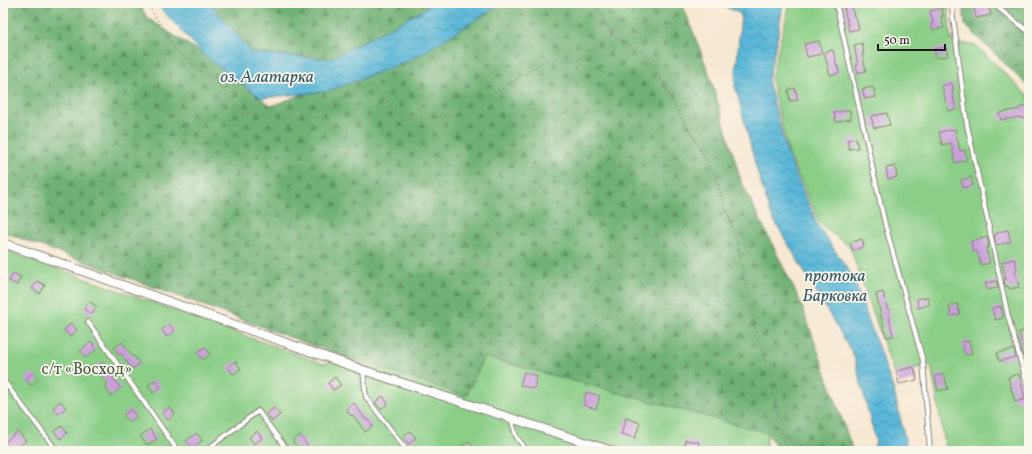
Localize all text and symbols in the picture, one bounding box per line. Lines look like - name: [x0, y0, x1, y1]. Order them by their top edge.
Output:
- scale bar: [878, 26, 945, 52]
- text: 50 m: [884, 33, 910, 49]
- water label: оз. Алатарка: [220, 66, 314, 89]
- water label: протока Барковка: [803, 265, 867, 308]
- park label: с/т «Восход»: [42, 359, 132, 381]

